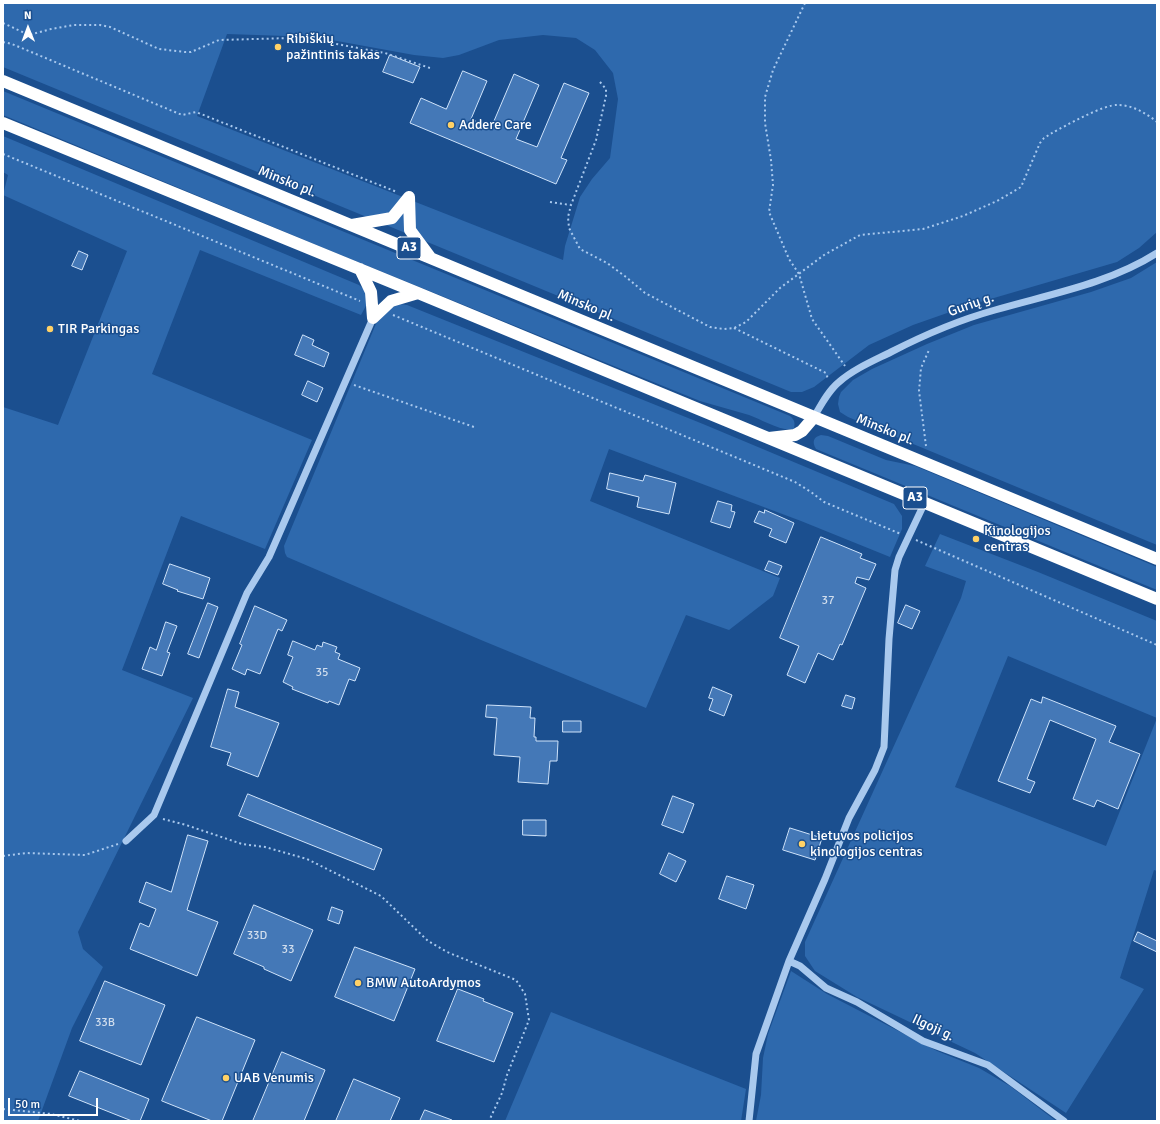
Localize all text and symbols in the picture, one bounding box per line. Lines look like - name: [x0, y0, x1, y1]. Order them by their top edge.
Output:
- north arrow: [8, 8, 48, 48]
- text: N: [24, 9, 32, 22]
- place label: Ribiškių pažintinis takas: [286, 31, 380, 64]
- marker: Ribiškių pažintinis takas: [273, 42, 283, 52]
- place label: Addere Care: [459, 117, 532, 133]
- marker: Addere Care: [446, 120, 456, 130]
- street label: Minsko pl.: [255, 163, 319, 201]
- road number: A3: [397, 237, 421, 259]
- street label: Minsko pl.: [555, 286, 617, 326]
- street label: Gurių g.: [946, 289, 996, 321]
- place label: TIR Parkingas: [58, 321, 139, 337]
- marker: TIR Parkingas: [45, 324, 55, 334]
- street label: Minsko pl.: [853, 411, 917, 449]
- road number: A3: [903, 487, 927, 509]
- place label: Kinologijos centras: [984, 523, 1051, 556]
- marker: Kinologijos centras: [971, 534, 981, 544]
- house number: 37: [822, 594, 834, 608]
- house number: 35: [316, 666, 328, 680]
- place label: Lietuvos policijos kinologijos centras: [810, 828, 923, 860]
- marker: Lietuvos policijos kinologijos centras: [797, 839, 807, 849]
- house number: 33D: [247, 929, 267, 943]
- house number: 33: [282, 943, 294, 957]
- place label: BMW AutoArdymos: [366, 975, 481, 991]
- marker: BMW AutoArdymos: [353, 978, 363, 988]
- street label: Ilgoji g.: [909, 1011, 957, 1045]
- house number: 33B: [95, 1016, 115, 1030]
- place label: UAB Venumis: [234, 1070, 314, 1086]
- marker: UAB Venumis: [221, 1073, 231, 1083]
- scale bar: [10, 1090, 100, 1116]
- text: 50 m: [15, 1097, 40, 1112]

